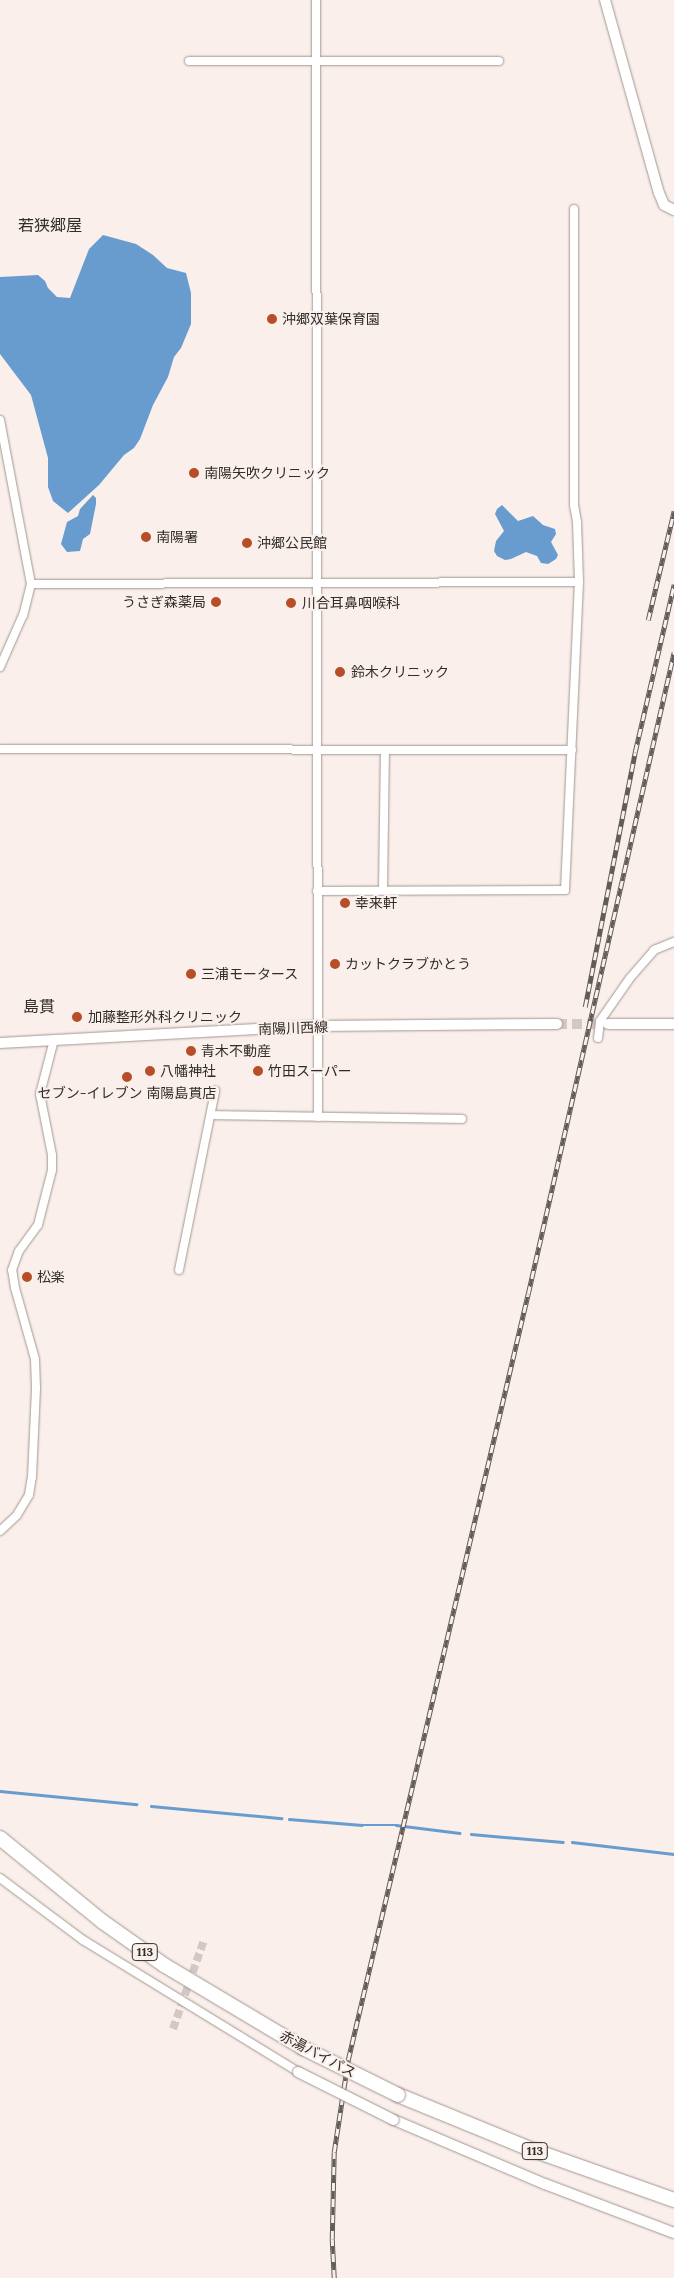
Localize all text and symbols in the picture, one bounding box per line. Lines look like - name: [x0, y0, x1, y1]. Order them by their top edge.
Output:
- district label: 若狭郷屋: [18, 215, 82, 235]
- place label: 沖郷双葉保育園: [282, 311, 380, 327]
- marker: 沖郷双葉保育園: [266, 313, 278, 325]
- place label: 南陽矢吹クリニック: [204, 465, 330, 481]
- marker: 南陽矢吹クリニック: [188, 467, 200, 479]
- place label: 南陽署: [156, 529, 198, 545]
- marker: 南陽署: [140, 531, 152, 543]
- place label: 沖郷公民館: [257, 535, 327, 551]
- marker: 沖郷公民館: [241, 537, 253, 549]
- place label: うさぎ森薬局: [122, 594, 206, 610]
- place label: 川合耳鼻咽喉科: [302, 595, 400, 611]
- marker: うさぎ森薬局: [210, 596, 222, 608]
- marker: 川合耳鼻咽喉科: [284, 596, 298, 610]
- place label: 鈴木クリニック: [351, 664, 449, 680]
- marker: 鈴木クリニック: [333, 665, 347, 679]
- place label: 幸来軒: [355, 895, 397, 911]
- marker: 幸来軒: [339, 897, 351, 909]
- place label: カットクラブかとう: [345, 956, 471, 972]
- marker: カットクラブかとう: [329, 958, 341, 970]
- place label: 三浦モータース: [201, 966, 299, 982]
- marker: 三浦モータース: [185, 968, 197, 980]
- district label: 島貫: [23, 996, 55, 1016]
- place label: 加藤整形外科クリニック: [88, 1009, 242, 1025]
- marker: 加藤整形外科クリニック: [70, 1010, 84, 1024]
- street label: 南陽川西線: [258, 1018, 328, 1038]
- place label: 青木不動産: [201, 1043, 271, 1059]
- marker: 青木不動産: [185, 1045, 197, 1057]
- place label: 八幡神社: [160, 1063, 216, 1079]
- place label: 竹田スーパー: [268, 1063, 352, 1079]
- marker: 八幡神社: [144, 1065, 156, 1077]
- marker: 竹田スーパー: [252, 1065, 264, 1077]
- marker: セブン-イレブン 南陽島貫店: [121, 1071, 133, 1083]
- place label: セブン-イレブン 南陽島貫店: [38, 1085, 216, 1101]
- place label: 松楽: [37, 1269, 65, 1285]
- marker: 松楽: [21, 1271, 33, 1283]
- road number: 113: [131, 1942, 159, 1961]
- street label: 赤湯バイパス: [277, 2027, 359, 2081]
- road number: 113: [521, 2142, 549, 2160]

